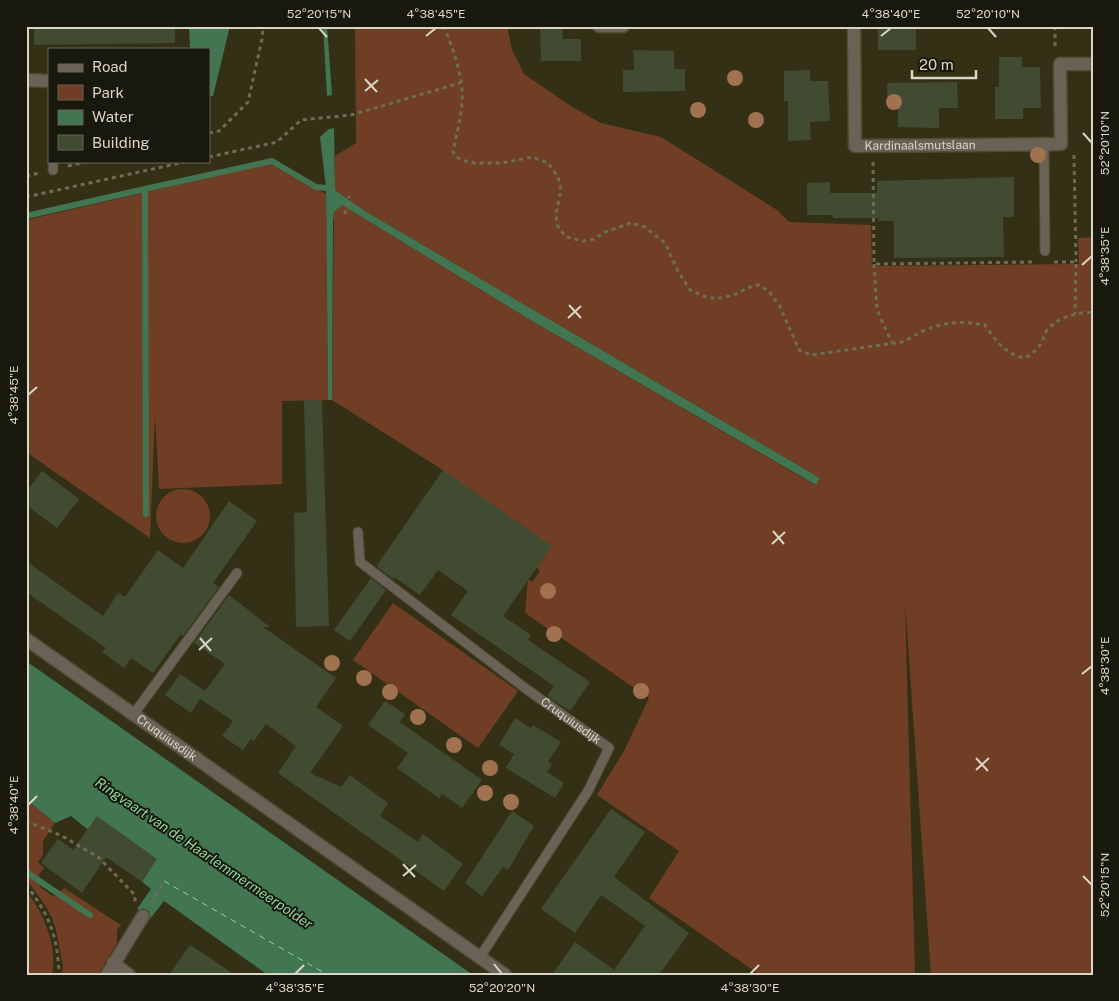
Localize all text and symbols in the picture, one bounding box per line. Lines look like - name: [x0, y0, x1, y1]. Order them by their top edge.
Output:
- text: 52°20'15"N: [287, 7, 351, 21]
- text: 4°38'45"E: [406, 7, 466, 21]
- text: 4°38'40"E: [862, 7, 920, 21]
- text: 52°20'10"N: [956, 7, 1020, 21]
- legend: [48, 48, 210, 162]
- scale bar: [912, 48, 975, 80]
- text: 20 m: [919, 56, 954, 73]
- text: Road: [92, 58, 128, 75]
- text: Park: [92, 84, 124, 101]
- text: Water: [92, 108, 134, 125]
- text: 52°20'10"N: [1098, 111, 1112, 175]
- text: Building: [92, 134, 150, 151]
- street label: Kardinaalsmutslaan: [864, 138, 976, 153]
- text: 4°38'35"E: [1098, 226, 1112, 286]
- text: 4°38'45"E: [7, 365, 21, 425]
- text: 4°38'30"E: [1098, 637, 1112, 695]
- street label: Cruquiusdijk: [538, 695, 604, 747]
- street label: Cruquiusdijk: [134, 712, 200, 764]
- water label: Ringvaart van de Haarlemmermeerpolder: [92, 774, 316, 932]
- text: 4°38'40"E: [7, 776, 21, 834]
- text: 52°20'15"N: [1098, 853, 1112, 917]
- text: 4°38'35"E: [265, 981, 325, 995]
- text: 52°20'20"N: [469, 981, 535, 995]
- text: 4°38'30"E: [721, 981, 779, 995]

